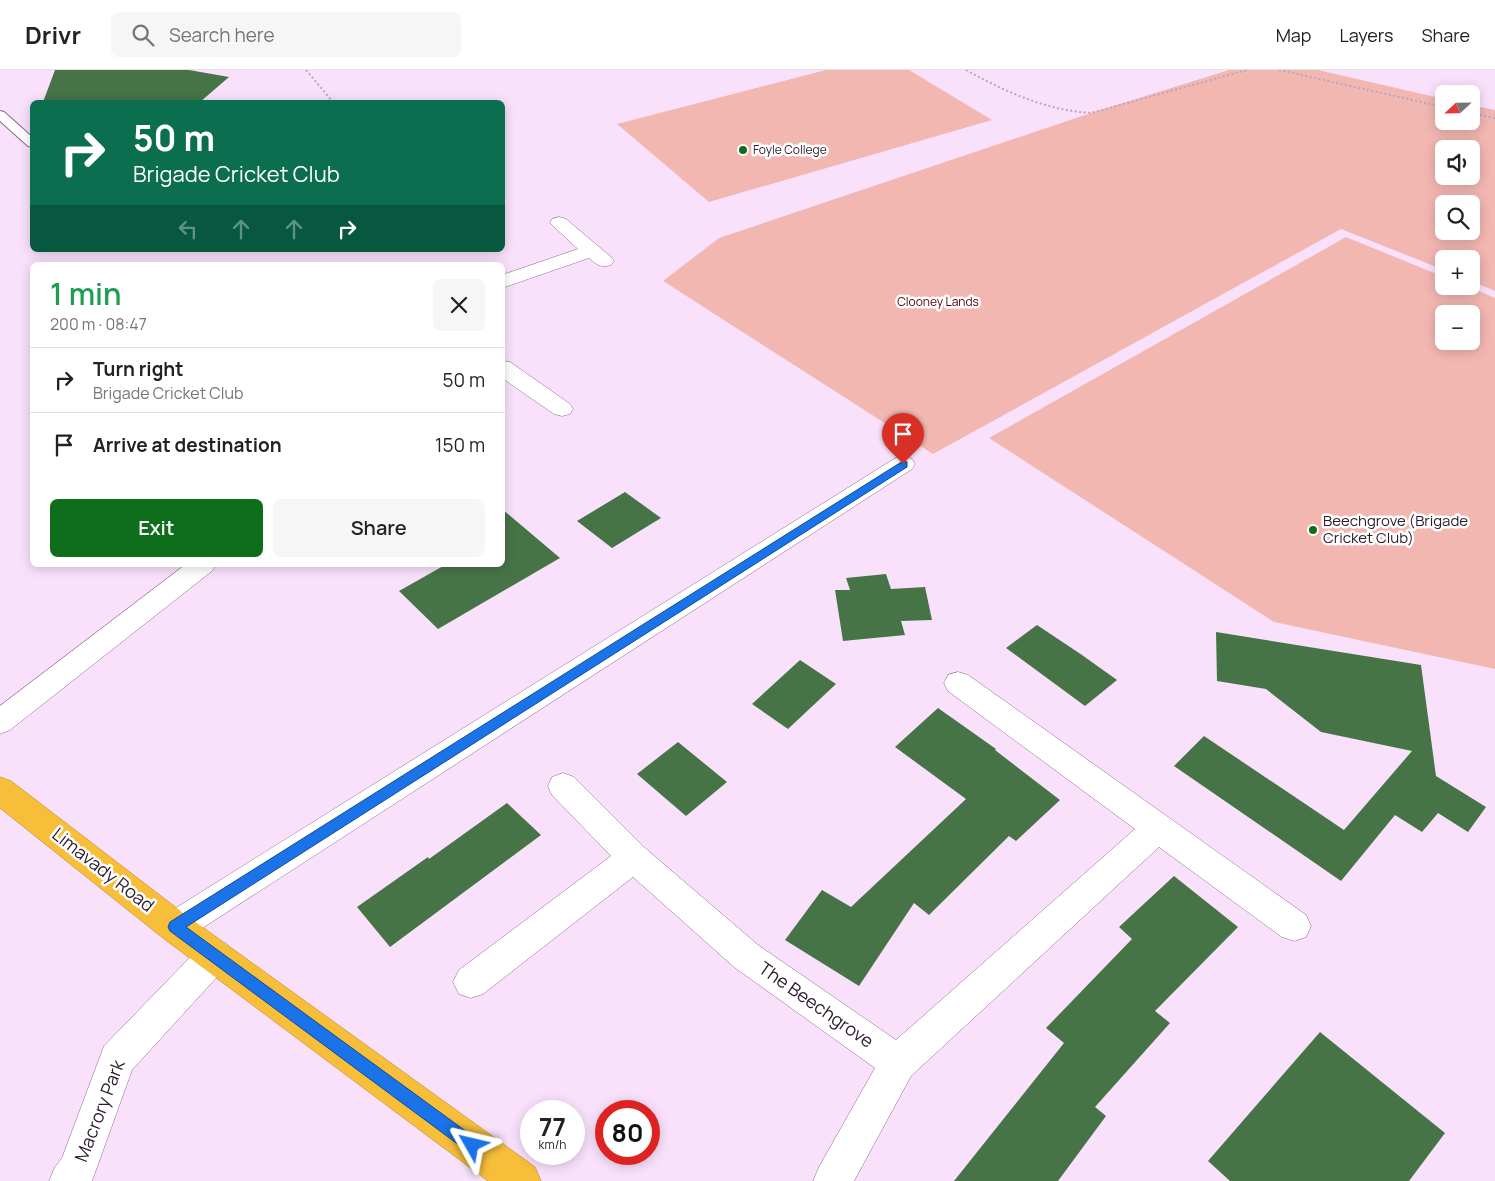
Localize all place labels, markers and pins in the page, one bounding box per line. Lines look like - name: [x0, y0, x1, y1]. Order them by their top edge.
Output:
- place label: Foyle College: [753, 141, 827, 158]
- marker: Foyle College: [737, 144, 749, 156]
- pin: [882, 413, 924, 464]
- place label: Beechgrove (Brigade Cricket Club): [1323, 510, 1468, 548]
- marker: Beechgrove (Brigade Cricket Club): [1307, 524, 1319, 536]

